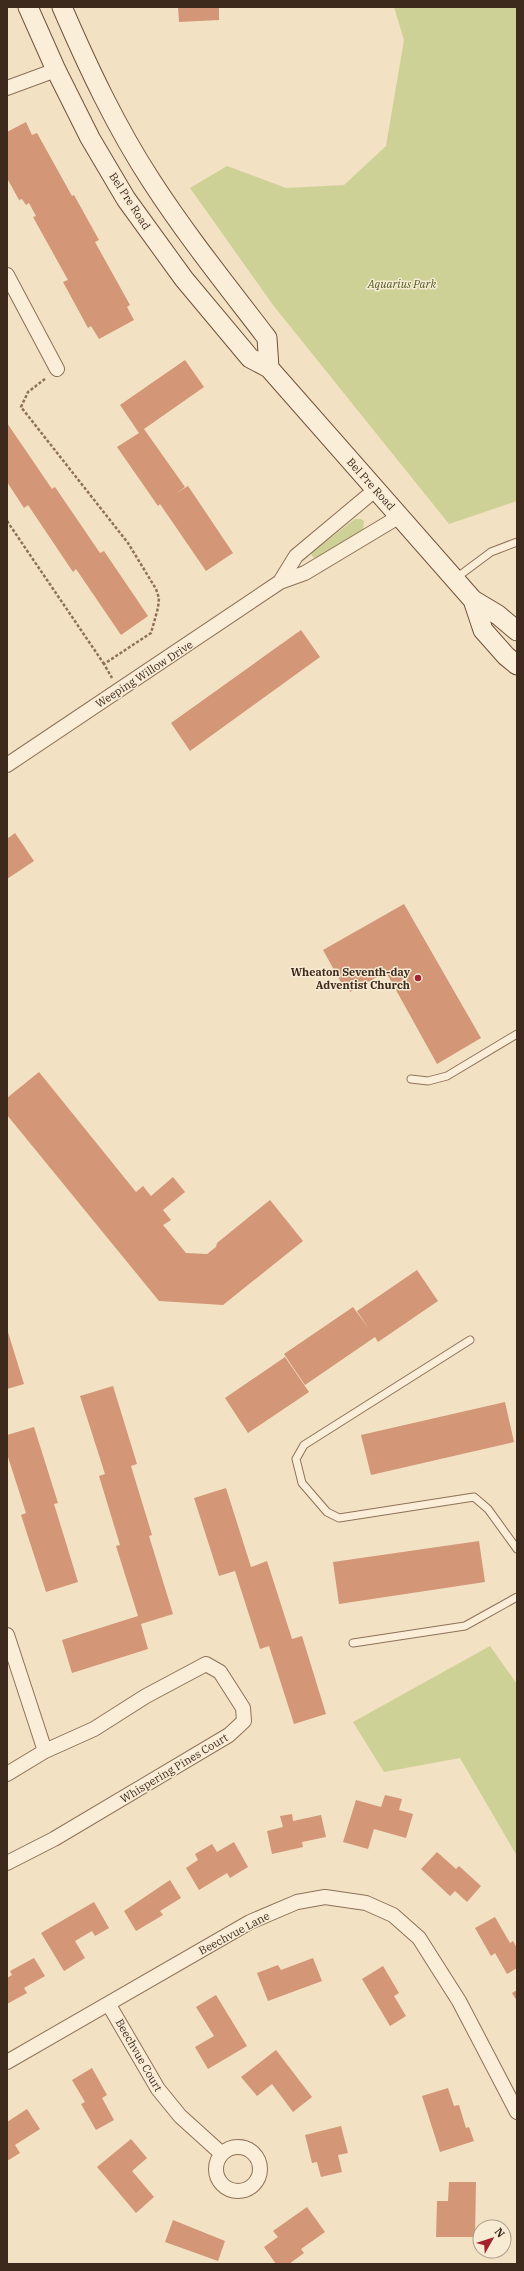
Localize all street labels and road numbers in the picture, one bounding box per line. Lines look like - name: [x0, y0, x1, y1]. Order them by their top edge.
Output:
- street label: Bel Pre Road: [106, 170, 154, 233]
- street label: Bel Pre Road: [344, 455, 398, 513]
- street label: Weeping Willow Drive: [93, 637, 195, 711]
- street label: Whispering Pines Court: [118, 1730, 230, 1806]
- street label: Beechvue Lane: [196, 1908, 272, 1958]
- street label: Beechvue Court: [113, 2016, 166, 2094]

